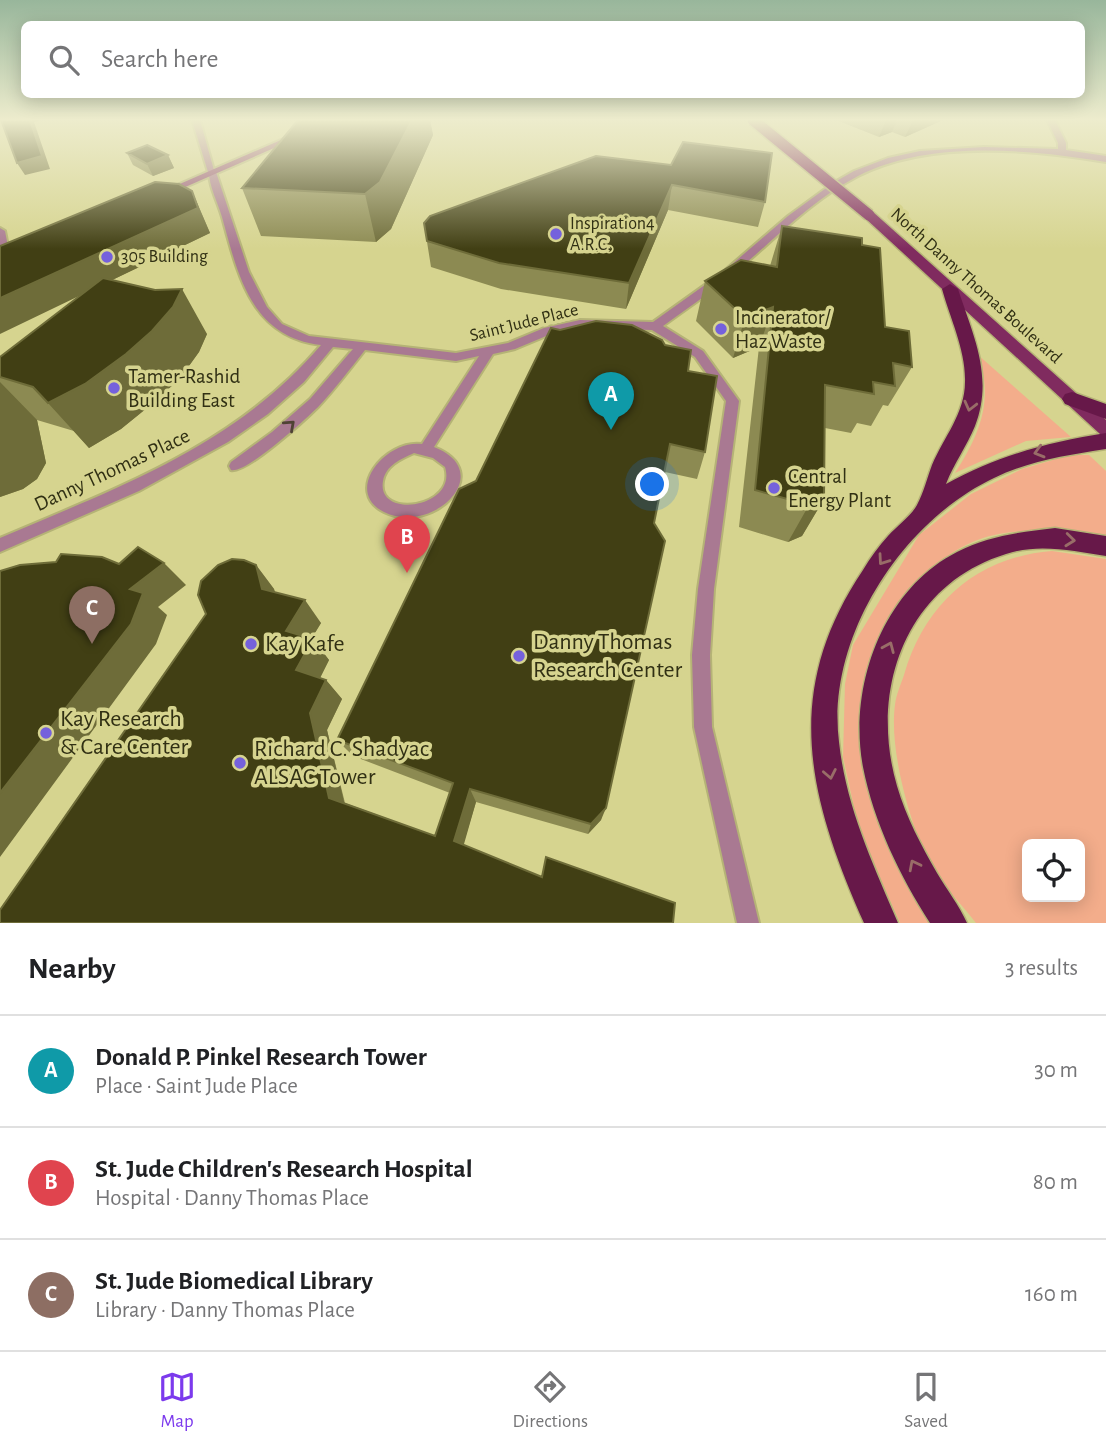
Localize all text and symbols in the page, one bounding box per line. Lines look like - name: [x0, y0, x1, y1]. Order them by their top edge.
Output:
- search box: [21, 21, 1085, 98]
- icon: search: [45, 41, 83, 79]
- text: Search here: [101, 46, 219, 72]
- street label: North Danny Thomas Boulevard: [887, 205, 1065, 367]
- place label: Inspiration4 A.R.C.: [570, 215, 655, 254]
- marker: Inspiration4 A.R.C.: [548, 226, 564, 242]
- place label: 305 Building: [121, 248, 208, 266]
- marker: 305 Building: [99, 249, 115, 265]
- street label: Saint Jude Place: [468, 301, 580, 345]
- place label: Incinerator/ Haz Waste: [735, 307, 832, 352]
- marker: Incinerator/ Haz Waste: [713, 321, 729, 337]
- place label: Tamer-Rashid Building East: [128, 366, 240, 411]
- pin: A: [588, 372, 634, 430]
- marker: Tamer-Rashid Building East: [106, 380, 122, 396]
- one-way arrow: [964, 400, 979, 412]
- one-way arrow: [282, 420, 295, 433]
- street label: Danny Thomas Place: [31, 425, 193, 515]
- one-way arrow: [1033, 444, 1045, 459]
- place label: Central Energy Plant: [788, 466, 891, 511]
- your location: [635, 467, 669, 501]
- marker: Central Energy Plant: [766, 480, 782, 496]
- pin: B: [384, 515, 430, 573]
- one-way arrow: [1064, 532, 1076, 547]
- one-way arrow: [879, 552, 891, 565]
- pin: C: [69, 586, 115, 644]
- place label: Danny Thomas Research Center: [533, 630, 683, 682]
- place label: Kay Kafe: [265, 632, 345, 656]
- marker: Kay Kafe: [243, 636, 259, 652]
- one-way arrow: [881, 642, 895, 654]
- marker: Danny Thomas Research Center: [511, 648, 527, 664]
- place label: Kay Research & Care Center: [60, 707, 189, 759]
- marker: Kay Research & Care Center: [38, 725, 54, 741]
- place label: Richard C. Shadyac ALSAC Tower: [254, 737, 429, 789]
- marker: Richard C. Shadyac ALSAC Tower: [232, 755, 248, 771]
- one-way arrow: [822, 768, 837, 780]
- map controls: [1022, 839, 1085, 902]
- button: locate: [1022, 839, 1085, 902]
- one-way arrow: [909, 860, 923, 872]
- text: Nearby: [28, 954, 116, 984]
- text: 3 results: [1005, 957, 1078, 980]
- text: Donald P. Pinkel Research Tower: [95, 1044, 427, 1070]
- text: A: [44, 1059, 58, 1082]
- text: 30 m: [1034, 1059, 1078, 1082]
- text: Place · Saint Jude Place: [95, 1075, 298, 1098]
- text: St. Jude Children's Research Hospital: [95, 1156, 473, 1182]
- text: B: [44, 1171, 58, 1194]
- text: 80 m: [1033, 1171, 1078, 1194]
- text: Hospital · Danny Thomas Place: [95, 1187, 369, 1210]
- text: St. Jude Biomedical Library: [95, 1268, 373, 1294]
- text: C: [45, 1283, 57, 1306]
- text: 160 m: [1025, 1283, 1078, 1306]
- text: Library · Danny Thomas Place: [95, 1299, 355, 1322]
- tab: Map: [158, 1368, 196, 1433]
- tab: Directions: [512, 1368, 588, 1433]
- tab: Saved: [904, 1368, 948, 1433]

